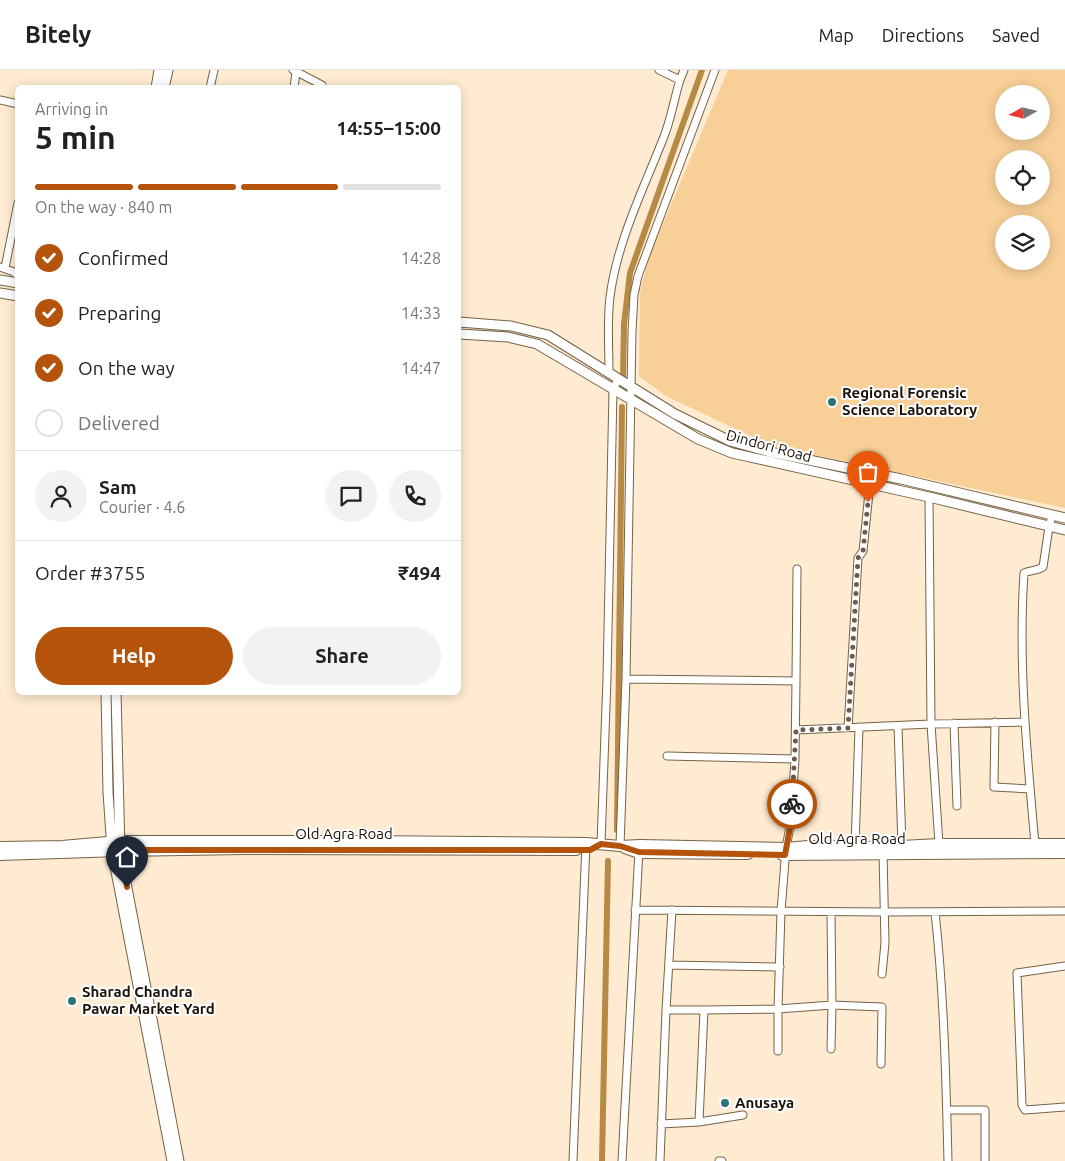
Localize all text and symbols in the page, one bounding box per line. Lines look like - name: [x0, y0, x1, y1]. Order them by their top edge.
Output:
- text: Bitely: [25, 21, 91, 48]
- text: Map: [818, 25, 854, 45]
- text: Directions: [882, 25, 964, 45]
- text: Saved: [992, 25, 1040, 45]
- north arrow: [995, 85, 1050, 140]
- map controls: [995, 85, 1050, 270]
- text: Arriving in: [35, 100, 108, 118]
- text: 14:55–15:00: [336, 117, 441, 139]
- text: 5 min: [35, 119, 116, 155]
- button: locate: [995, 150, 1050, 205]
- text: On the way · 840 m: [35, 198, 172, 216]
- button: layers: [995, 215, 1050, 270]
- icon: check: [35, 244, 63, 272]
- text: Confirmed: [78, 247, 169, 269]
- text: 14:28: [401, 249, 441, 267]
- icon: check: [35, 299, 63, 327]
- text: Preparing: [78, 302, 162, 324]
- text: 14:33: [401, 304, 441, 322]
- icon: check: [35, 354, 63, 382]
- text: On the way: [78, 357, 175, 379]
- text: 14:47: [401, 359, 441, 377]
- place label: Regional Forensic Science Laboratory: [842, 384, 977, 418]
- marker: Regional Forensic Science Laboratory: [826, 396, 838, 408]
- text: Delivered: [78, 412, 160, 434]
- street label: Dindori Road: [725, 426, 814, 465]
- pin: [847, 451, 889, 502]
- icon: bag: [854, 458, 882, 486]
- button: person: [35, 470, 87, 522]
- button: chat: [325, 470, 377, 522]
- button: phone: [389, 470, 441, 522]
- text: Sam: [99, 476, 137, 498]
- text: Courier · 4.6: [99, 498, 185, 516]
- text: Order #3755: [35, 562, 145, 584]
- text: ₹494: [398, 562, 441, 584]
- button: Help: [35, 627, 233, 685]
- button: Share: [243, 627, 441, 685]
- courier: [767, 779, 817, 829]
- icon: bike: [778, 790, 806, 818]
- street label: Old Agra Road: [295, 825, 393, 842]
- street label: Old Agra Road: [808, 830, 906, 847]
- pin: [106, 836, 148, 887]
- icon: home: [113, 843, 141, 871]
- place label: Sharad Chandra Pawar Market Yard: [82, 983, 215, 1017]
- marker: Sharad Chandra Pawar Market Yard: [66, 995, 78, 1007]
- place label: Anusaya: [735, 1094, 794, 1111]
- marker: Anusaya: [719, 1097, 731, 1109]

